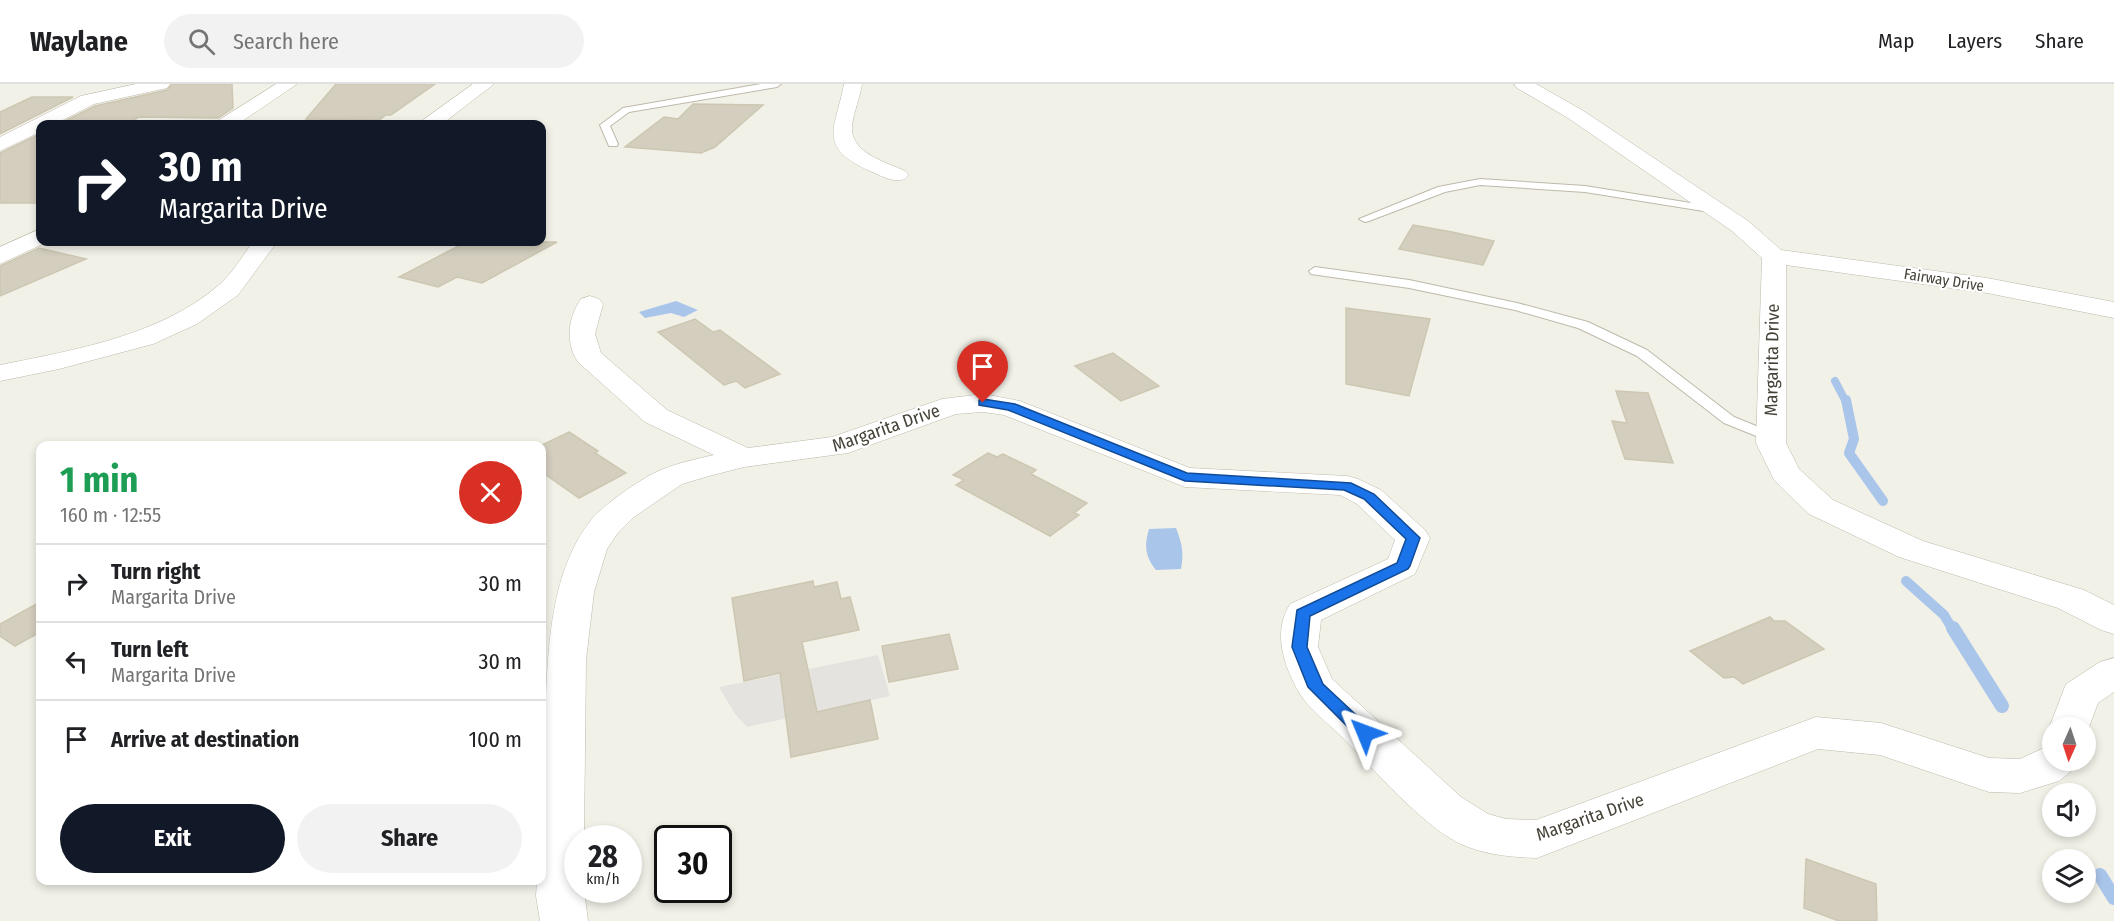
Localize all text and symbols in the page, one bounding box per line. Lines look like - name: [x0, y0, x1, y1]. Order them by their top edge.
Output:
- search box: [164, 14, 584, 68]
- text: Waylane: [30, 25, 128, 58]
- icon: search: [185, 25, 218, 58]
- text: Search here: [233, 28, 339, 55]
- text: Map: [1878, 28, 1914, 54]
- text: Layers: [1947, 28, 2002, 54]
- text: Share: [2035, 28, 2084, 54]
- text: 30 m: [159, 142, 243, 192]
- icon: right: [60, 144, 138, 222]
- text: Margarita Drive: [159, 193, 327, 225]
- street label: Fairway Drive: [1903, 265, 1985, 295]
- street label: Margarita Drive: [1760, 304, 1784, 416]
- pin: [957, 341, 1008, 403]
- icon: arrive: [966, 350, 999, 383]
- street label: Margarita Drive: [829, 399, 943, 457]
- text: 1 min: [60, 458, 138, 502]
- button: close: [459, 461, 522, 524]
- text: 160 m · 12:55: [60, 503, 161, 527]
- text: Turn right: [111, 558, 200, 585]
- icon: right: [60, 567, 93, 600]
- text: 30 m: [479, 570, 522, 597]
- text: Margarita Drive: [111, 585, 236, 609]
- text: Turn left: [111, 636, 189, 663]
- icon: left: [60, 645, 93, 678]
- text: 30 m: [479, 648, 522, 675]
- text: Margarita Drive: [111, 663, 236, 687]
- position arrow: [1333, 701, 1397, 765]
- north arrow: [2042, 717, 2096, 771]
- map controls: [2042, 717, 2096, 903]
- icon: arrive: [60, 723, 93, 756]
- text: Arrive at destination: [111, 726, 299, 753]
- text: 100 m: [468, 726, 522, 753]
- button: sound: [2042, 783, 2096, 837]
- street label: Margarita Drive: [1533, 788, 1647, 846]
- button: Exit: [60, 804, 285, 873]
- button: Share: [297, 804, 522, 873]
- speed limit sign: 30: [654, 825, 732, 903]
- text: 28: [588, 839, 618, 875]
- button: layers: [2042, 849, 2096, 903]
- text: km/h: [586, 870, 620, 888]

